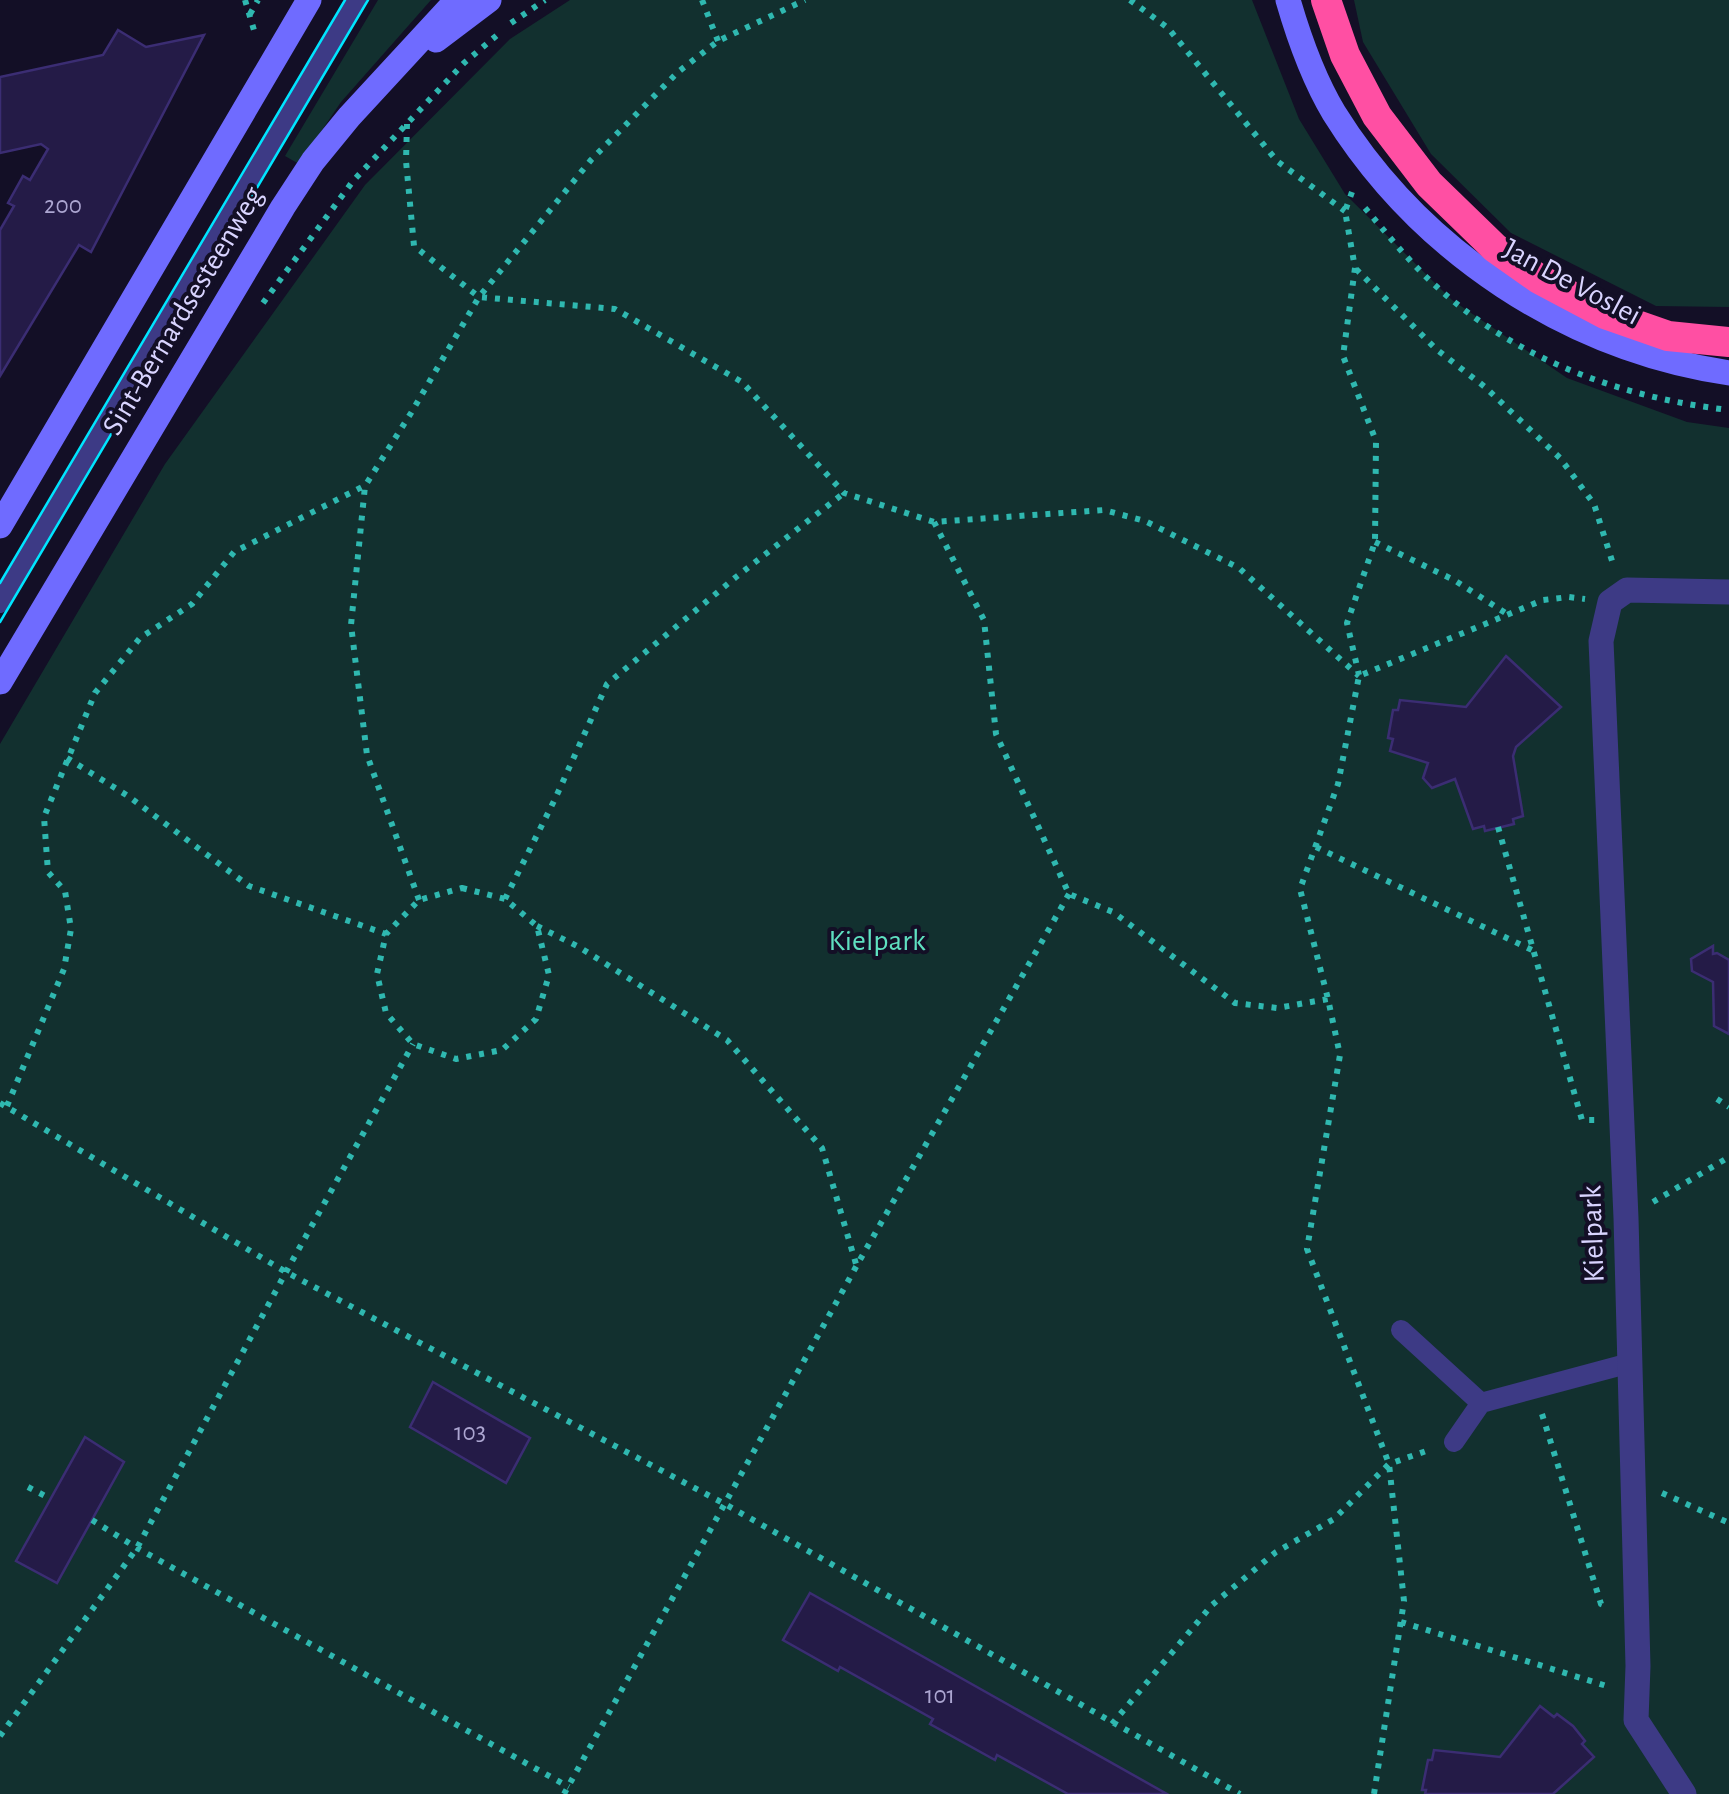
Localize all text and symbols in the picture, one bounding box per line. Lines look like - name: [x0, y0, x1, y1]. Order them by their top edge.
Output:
- street label: Sint-Bernardsesteenweg: [97, 181, 269, 440]
- house number: 200: [44, 193, 82, 218]
- street label: Jan De Voslei: [1498, 233, 1646, 331]
- park label: Kielpark: [828, 926, 926, 956]
- street label: Kielpark: [1576, 1185, 1610, 1283]
- house number: 103: [454, 1420, 486, 1445]
- house number: 101: [925, 1683, 955, 1708]

